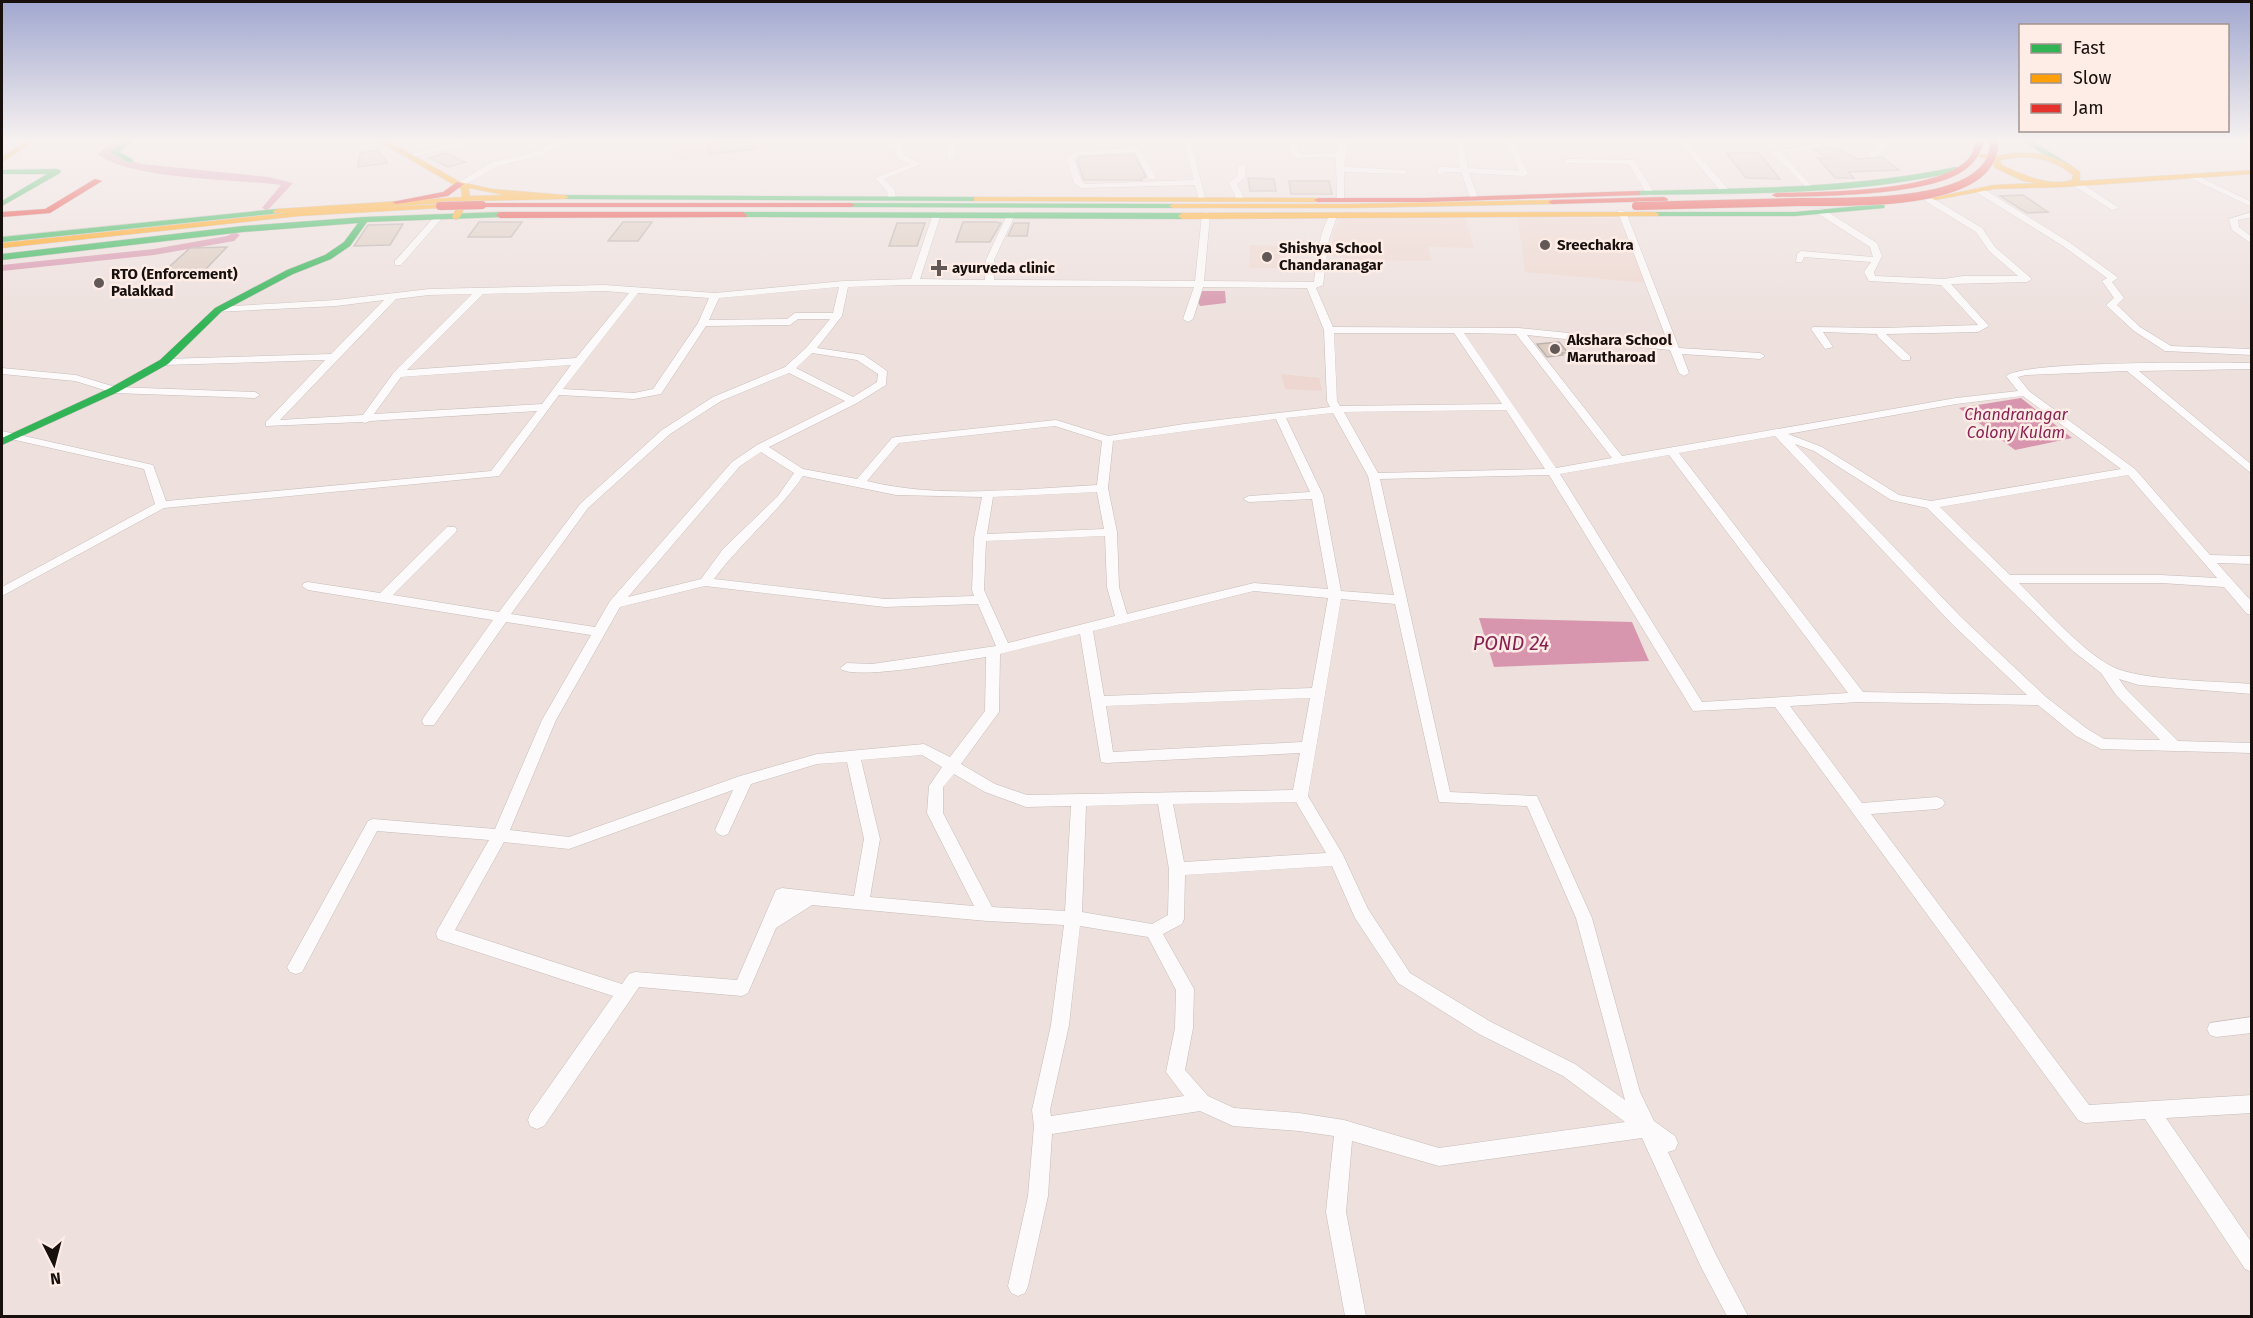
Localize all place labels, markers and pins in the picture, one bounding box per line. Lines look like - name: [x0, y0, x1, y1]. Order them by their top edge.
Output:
- place label: Sreechakra: [1557, 236, 1634, 254]
- marker: Sreechakra: [1538, 238, 1552, 252]
- place label: Shishya School Chandaranagar: [1279, 239, 1384, 274]
- marker: Shishya School Chandaranagar: [1260, 250, 1274, 264]
- marker: ayurveda clinic: [930, 259, 948, 277]
- place label: ayurveda clinic: [952, 259, 1056, 277]
- place label: RTO (Enforcement) Palakkad: [111, 265, 238, 300]
- marker: RTO (Enforcement) Palakkad: [92, 276, 106, 290]
- place label: Akshara School Marutharoad: [1566, 331, 1672, 366]
- marker: Akshara School Marutharoad: [1548, 342, 1562, 356]

